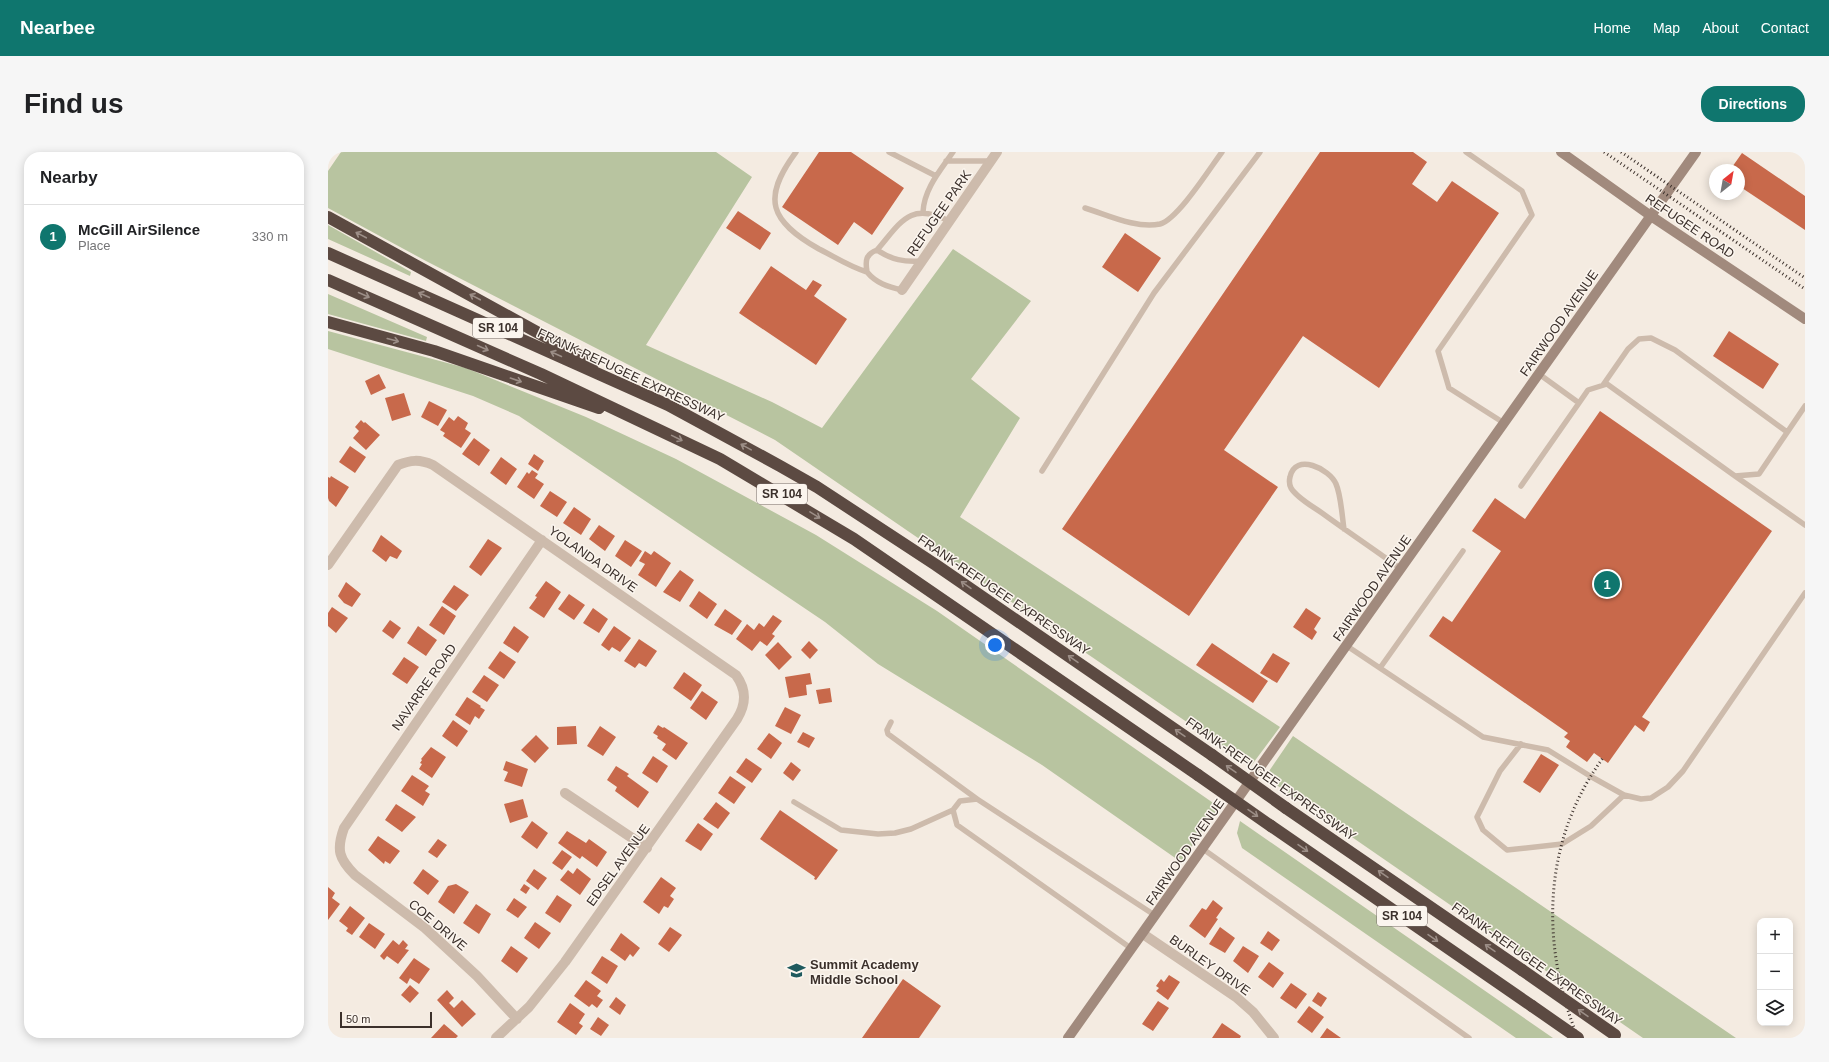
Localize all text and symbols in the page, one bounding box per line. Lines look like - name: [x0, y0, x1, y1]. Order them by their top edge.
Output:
- text: Nearbee: [20, 17, 95, 38]
- text: Home: [1594, 20, 1631, 36]
- text: Map: [1653, 20, 1680, 36]
- text: About: [1702, 20, 1739, 36]
- text: Contact: [1761, 20, 1809, 36]
- button: Directions: [1701, 86, 1805, 122]
- text: Find us: [24, 88, 124, 119]
- north arrow: [1709, 164, 1745, 200]
- street label: REFUGEE PARK: [904, 167, 974, 259]
- text: Nearby: [40, 168, 98, 187]
- street label: REFUGEE ROAD: [1643, 191, 1737, 261]
- text: McGill AirSilence: [78, 221, 200, 238]
- text: 1: [49, 229, 57, 244]
- text: 330 m: [252, 229, 288, 244]
- one-way arrow: [355, 230, 367, 238]
- text: Place: [78, 238, 111, 253]
- street label: FAIRWOOD AVENUE: [1517, 267, 1601, 379]
- one-way arrow: [419, 291, 431, 299]
- one-way arrow: [357, 292, 369, 300]
- one-way arrow: [469, 292, 481, 300]
- road number: SR 104: [473, 318, 523, 338]
- street label: FRANK-REFUGEE EXPRESSWAY: [535, 325, 727, 425]
- one-way arrow: [386, 336, 399, 344]
- one-way arrow: [476, 345, 488, 352]
- one-way arrow: [550, 350, 562, 357]
- one-way arrow: [509, 377, 522, 384]
- one-way arrow: [671, 434, 683, 442]
- one-way arrow: [740, 442, 752, 450]
- road number: SR 104: [757, 484, 807, 504]
- one-way arrow: [809, 511, 821, 519]
- street label: YOLANDA DRIVE: [546, 523, 640, 595]
- street label: FRANK-REFUGEE EXPRESSWAY: [915, 532, 1093, 659]
- street label: FAIRWOOD AVENUE: [1330, 532, 1414, 644]
- pin: 1: [1594, 569, 1620, 599]
- one-way arrow: [960, 581, 971, 589]
- your location: [985, 635, 1005, 655]
- street label: NAVARRE ROAD: [389, 641, 459, 733]
- one-way arrow: [1067, 655, 1078, 663]
- street label: FRANK-REFUGEE EXPRESSWAY: [1183, 714, 1359, 844]
- one-way arrow: [1174, 729, 1185, 737]
- one-way arrow: [1226, 765, 1237, 773]
- street label: FAIRWOOD AVENUE: [1143, 796, 1227, 908]
- one-way arrow: [1247, 809, 1258, 817]
- street label: EDSEL AVENUE: [583, 821, 653, 909]
- one-way arrow: [1298, 844, 1309, 852]
- one-way arrow: [1378, 870, 1389, 878]
- street label: COE DRIVE: [406, 896, 470, 954]
- street label: FRANK-REFUGEE EXPRESSWAY: [1449, 899, 1625, 1029]
- road number: SR 104: [1377, 906, 1427, 926]
- map controls: [1757, 918, 1793, 1026]
- button: +: [1757, 918, 1793, 954]
- street label: BURLEY DRIVE: [1167, 932, 1254, 999]
- one-way arrow: [1428, 934, 1439, 942]
- one-way arrow: [1485, 944, 1496, 952]
- button: −: [1757, 954, 1793, 990]
- place label: Summit Academy Middle School: [810, 957, 919, 987]
- school or university icon: Summit Academy Middle School: [787, 961, 807, 981]
- button: layers: [1757, 990, 1793, 1026]
- one-way arrow: [1578, 1009, 1589, 1017]
- scale bar: [340, 1010, 432, 1029]
- text: 50 m: [346, 1013, 370, 1025]

